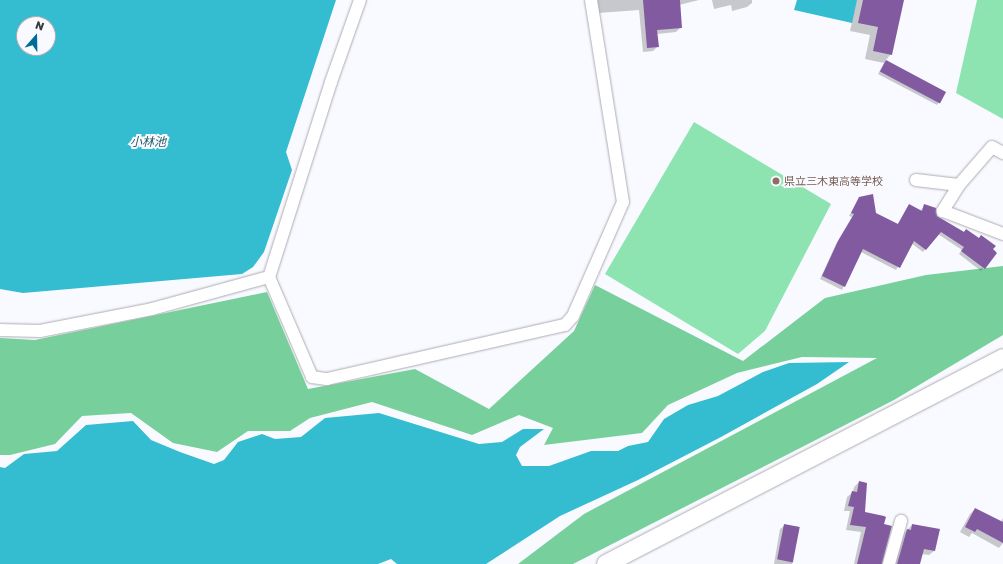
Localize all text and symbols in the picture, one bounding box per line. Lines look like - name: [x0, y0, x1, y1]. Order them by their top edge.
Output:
- north arrow: [16, 16, 56, 56]
- text: N: [34, 18, 46, 33]
- water label: 小林池: [130, 135, 166, 149]
- place label: 県立三木東高等学校: [784, 174, 883, 188]
- marker: 県立三木東高等学校: [771, 176, 781, 186]

